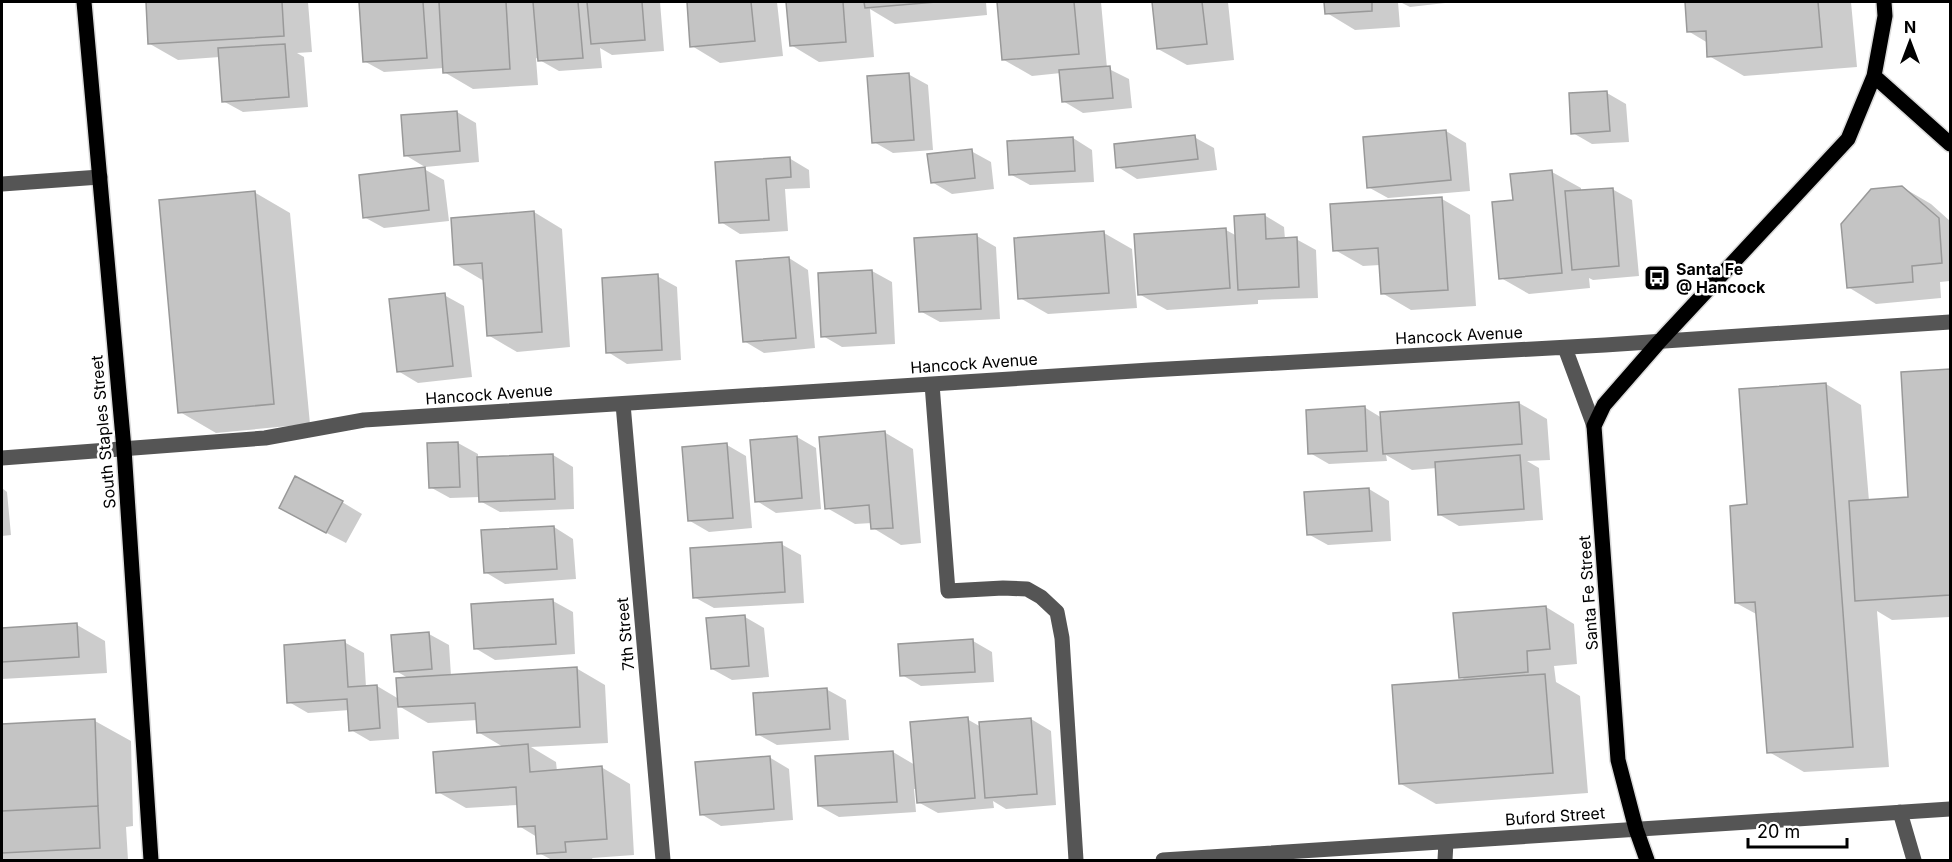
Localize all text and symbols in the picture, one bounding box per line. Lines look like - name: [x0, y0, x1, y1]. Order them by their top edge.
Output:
- north arrow: [1880, 12, 1940, 72]
- text: N: [1904, 17, 1916, 37]
- place label: Santa Fe @ Hancock: [1676, 259, 1766, 297]
- bus stop icon: Santa Fe @ Hancock: [1642, 263, 1672, 293]
- street label: Hancock Avenue: [1395, 322, 1523, 348]
- street label: Hancock Avenue: [910, 349, 1038, 377]
- street label: South Staples Street: [86, 354, 120, 510]
- street label: Hancock Avenue: [425, 380, 553, 408]
- street label: Santa Fe Street: [1574, 535, 1602, 651]
- street label: 7th Street: [612, 597, 638, 671]
- street label: Buford Street: [1504, 803, 1606, 829]
- scale bar: [1748, 811, 1847, 849]
- text: 20 m: [1757, 821, 1800, 842]

